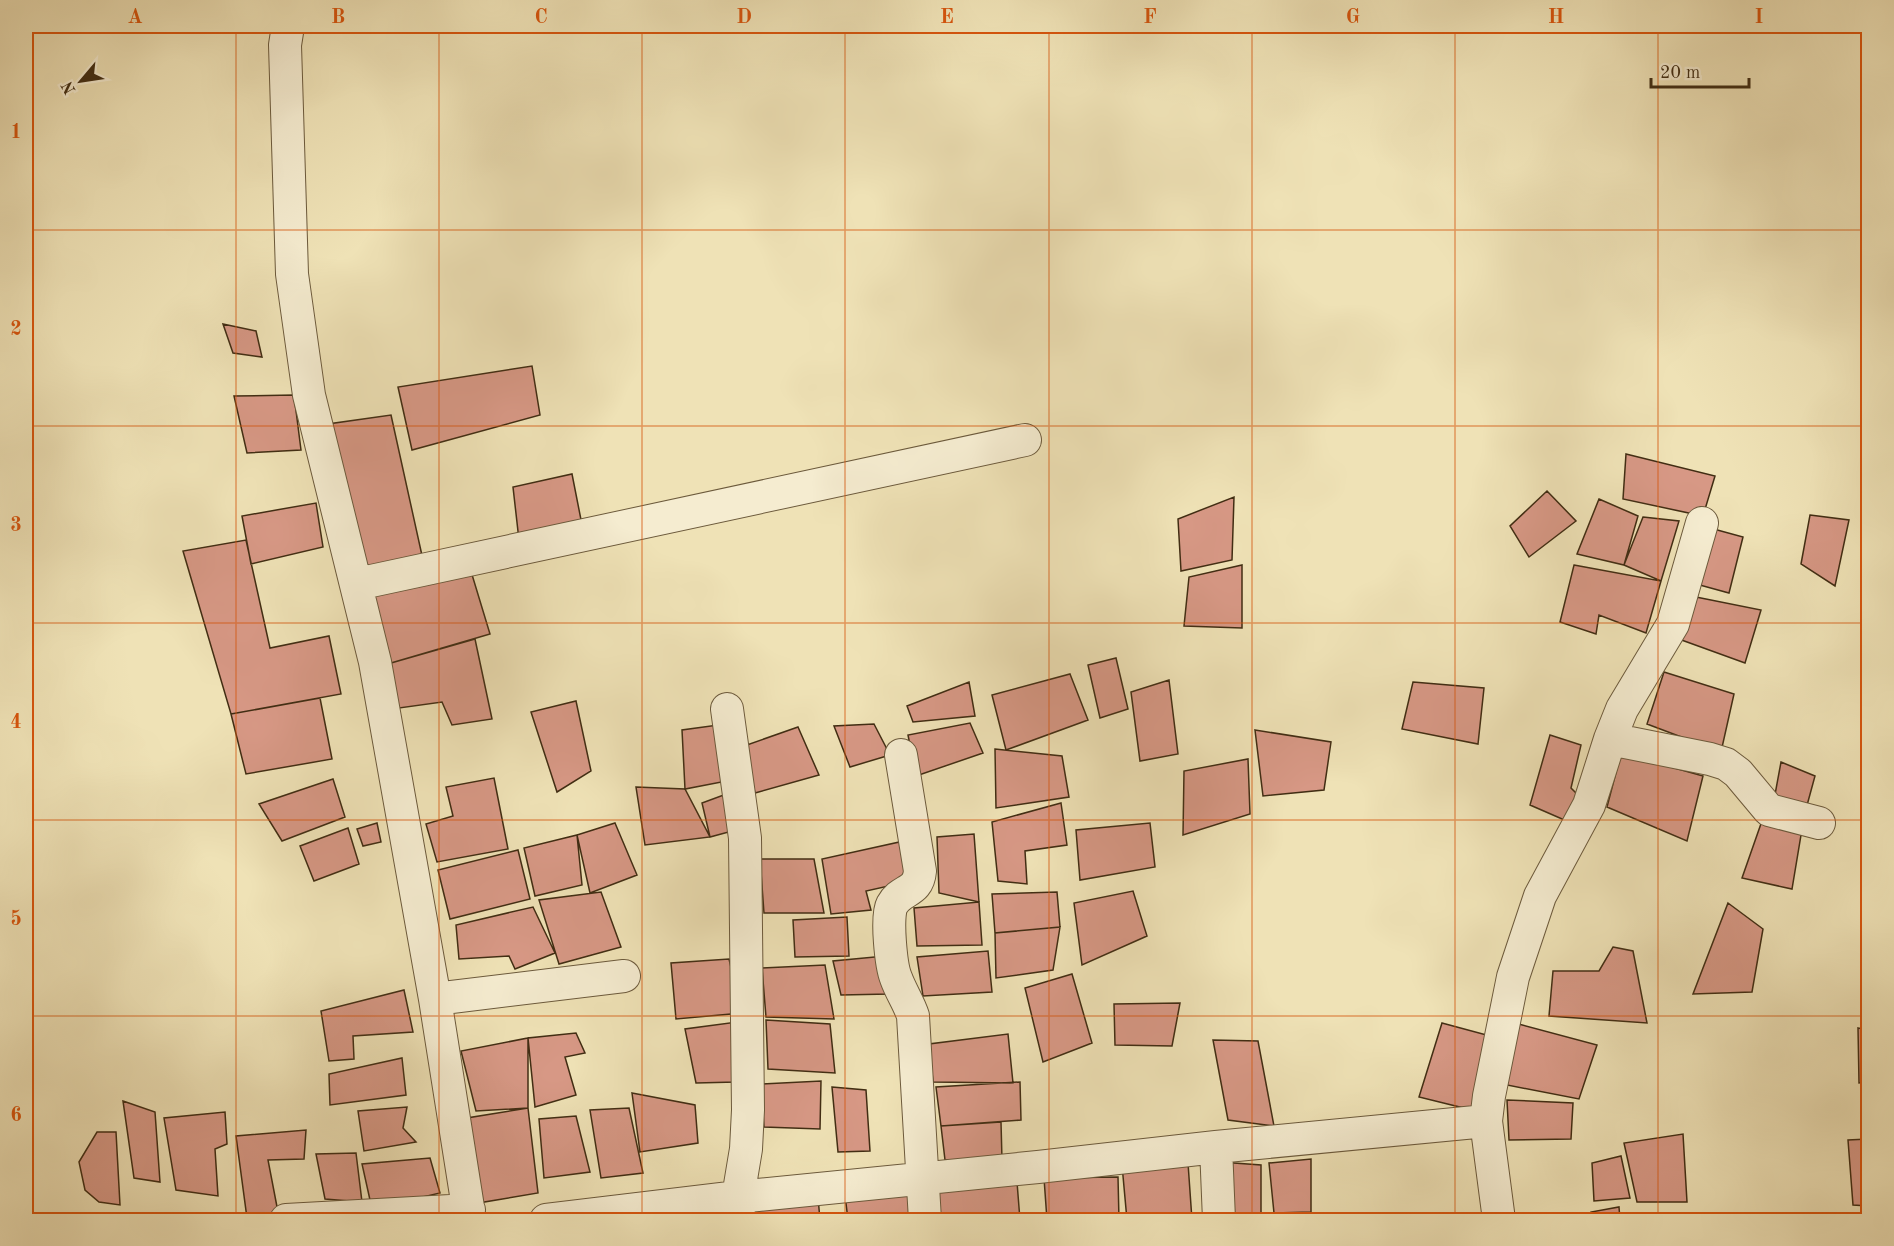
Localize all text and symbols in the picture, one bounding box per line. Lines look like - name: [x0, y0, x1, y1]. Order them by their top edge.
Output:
- text: A: [127, 8, 143, 28]
- text: B: [331, 8, 345, 28]
- text: C: [534, 8, 548, 28]
- text: D: [736, 8, 752, 28]
- text: E: [940, 8, 954, 28]
- text: F: [1143, 8, 1157, 28]
- text: G: [1346, 8, 1360, 28]
- text: H: [1548, 8, 1564, 28]
- text: I: [1755, 8, 1763, 28]
- north arrow: [51, 51, 111, 111]
- scale bar: [1651, 51, 1748, 89]
- text: 20 m: [1660, 64, 1700, 82]
- text: N: [59, 77, 80, 97]
- text: 1: [10, 123, 22, 143]
- text: 2: [10, 320, 22, 340]
- text: 3: [10, 516, 22, 536]
- text: 4: [10, 713, 22, 733]
- text: 5: [10, 909, 22, 930]
- text: 6: [10, 1106, 22, 1126]

